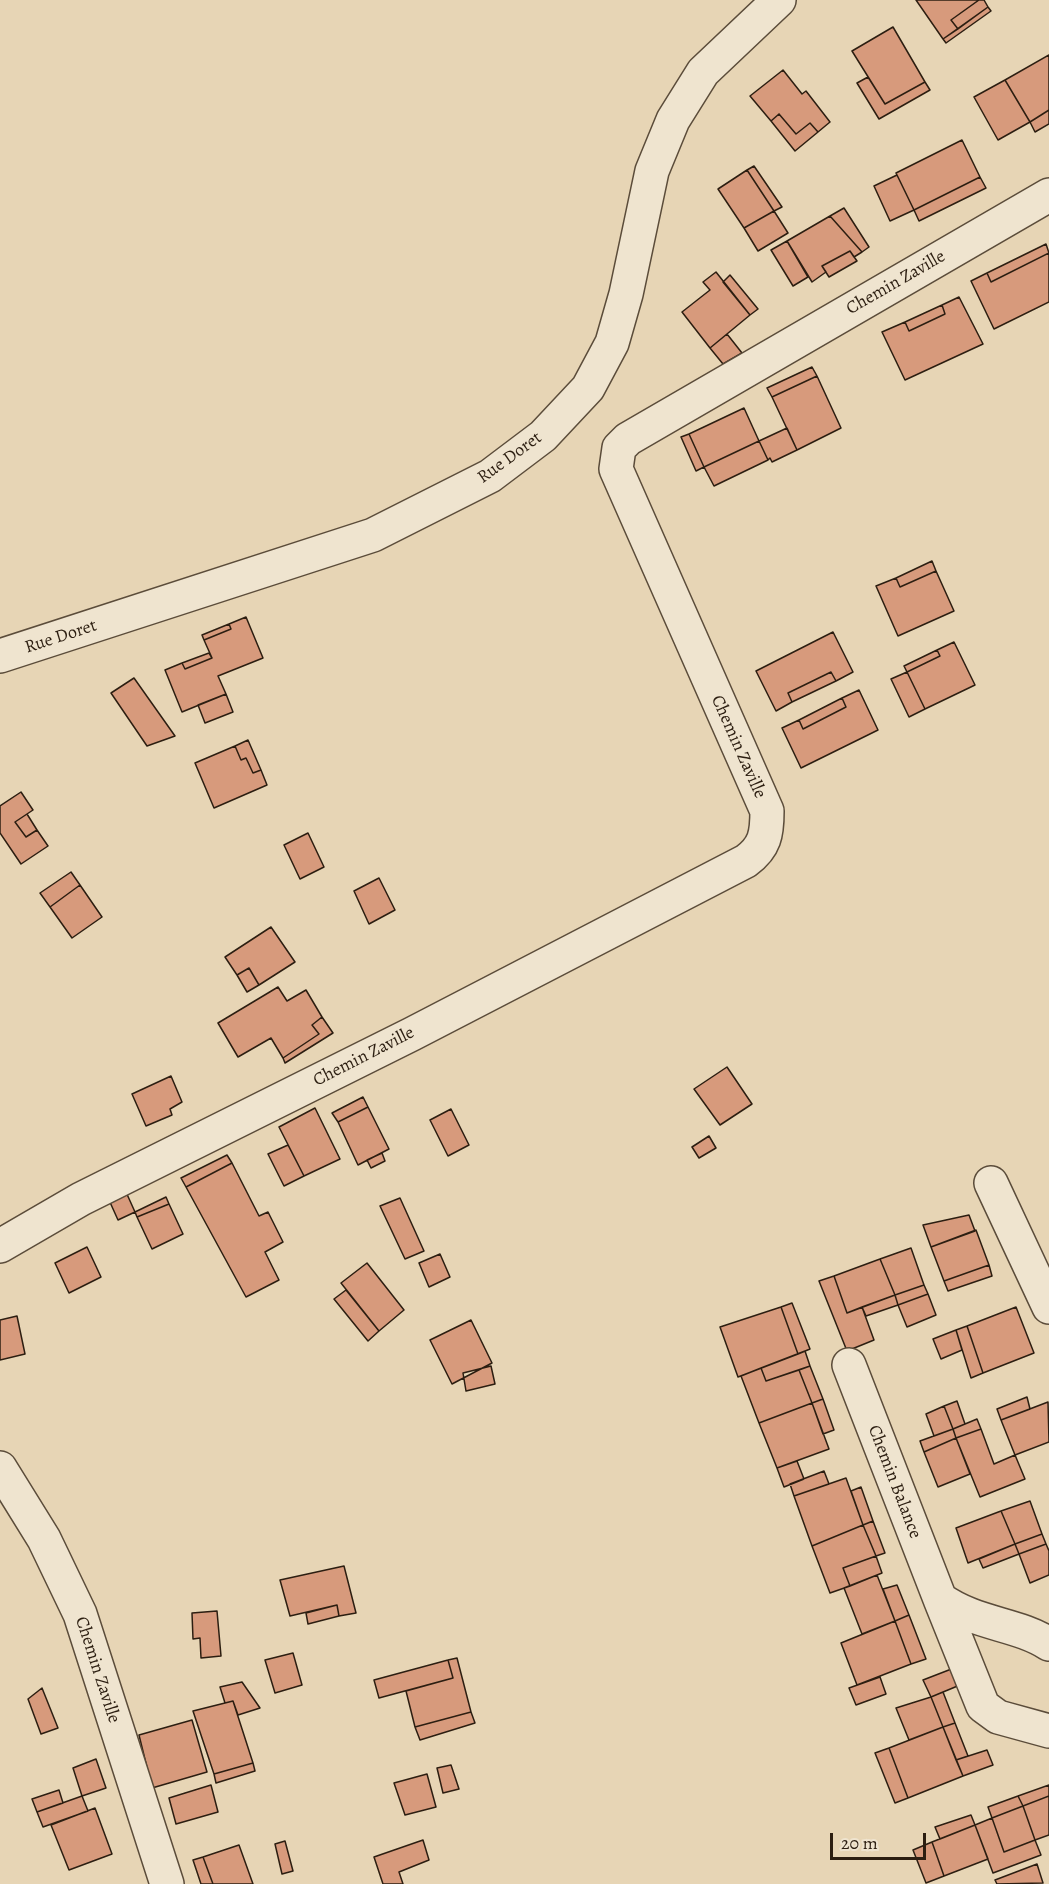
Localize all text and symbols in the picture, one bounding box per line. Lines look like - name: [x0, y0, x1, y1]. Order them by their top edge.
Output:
- street label: Chemin Zaville: [843, 246, 949, 320]
- street label: Rue Doret: [474, 427, 546, 489]
- street label: Rue Doret: [22, 615, 100, 659]
- street label: Chemin Zaville: [706, 692, 770, 802]
- street label: Chemin Zaville: [310, 1022, 418, 1092]
- street label: Chemin Balance: [862, 1422, 926, 1542]
- street label: Chemin Zaville: [70, 1614, 124, 1726]
- scale bar: [833, 1821, 929, 1859]
- text: 20 m: [841, 1831, 878, 1855]

